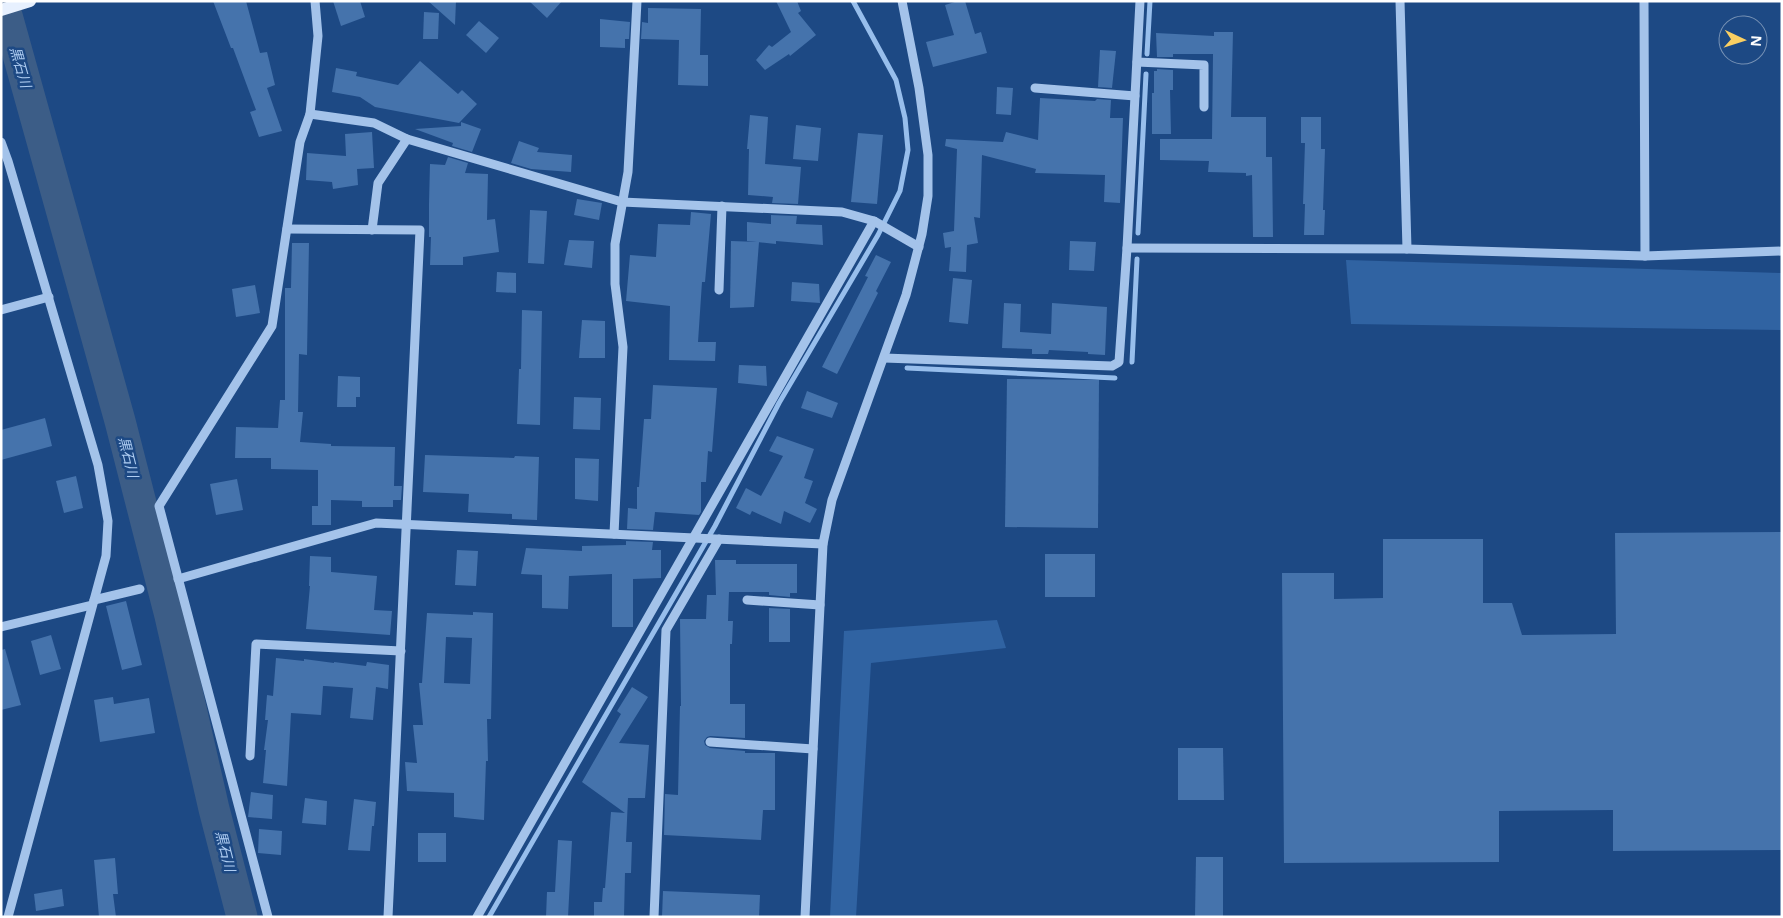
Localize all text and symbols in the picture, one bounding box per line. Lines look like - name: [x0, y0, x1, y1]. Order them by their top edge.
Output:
- north arrow: [1718, 15, 1768, 65]
- text: N: [1747, 35, 1766, 47]
- water label: 黒石川: [6, 44, 36, 92]
- water label: 黒石川: [115, 434, 144, 482]
- water label: 黒石川: [212, 828, 241, 876]

